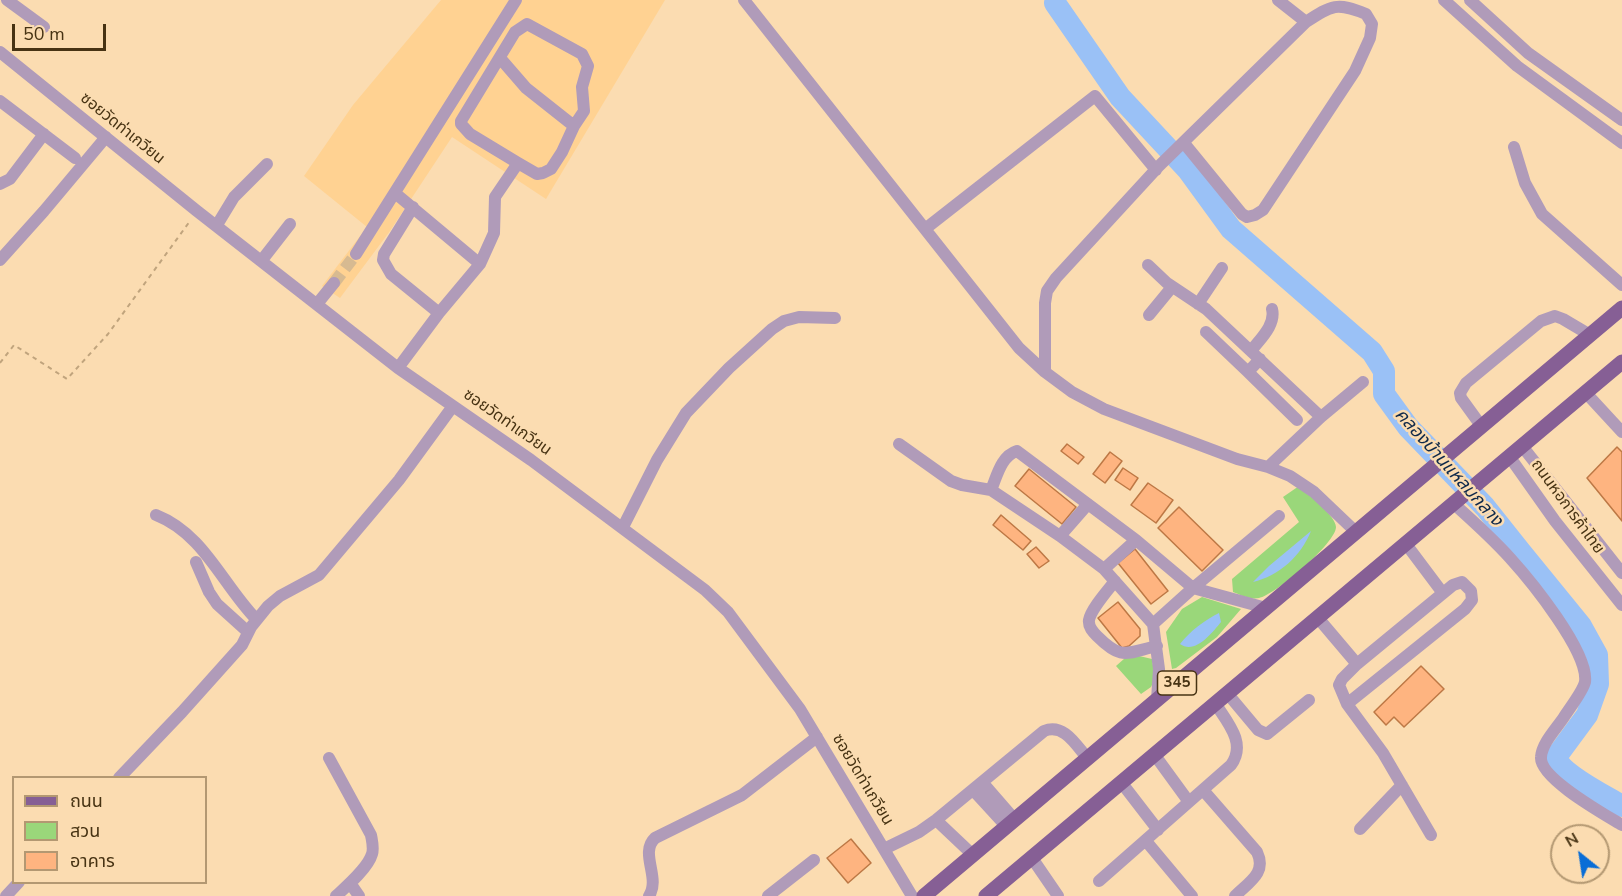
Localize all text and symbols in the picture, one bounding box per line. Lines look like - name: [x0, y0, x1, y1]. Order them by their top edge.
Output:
- scale bar: [15, 12, 110, 50]
- text: 50 m: [23, 22, 65, 46]
- street label: ซอยวัดท่าเกวียน: [76, 89, 168, 169]
- street label: ซอยวัดท่าเกวียน: [459, 386, 555, 460]
- water label: คลองบ้านแหลมกลาง: [1390, 405, 1506, 531]
- street label: ถนนหอการค้าไทย: [1526, 456, 1608, 558]
- road number: 345: [1158, 671, 1196, 695]
- street label: ซอยวัดท่าเกวียน: [827, 731, 897, 829]
- legend: [12, 776, 207, 884]
- text: ถนน: [70, 789, 103, 813]
- text: สวน: [70, 819, 100, 843]
- north arrow: [1550, 824, 1610, 884]
- text: N: [1561, 828, 1583, 853]
- text: อาคาร: [70, 849, 115, 873]

